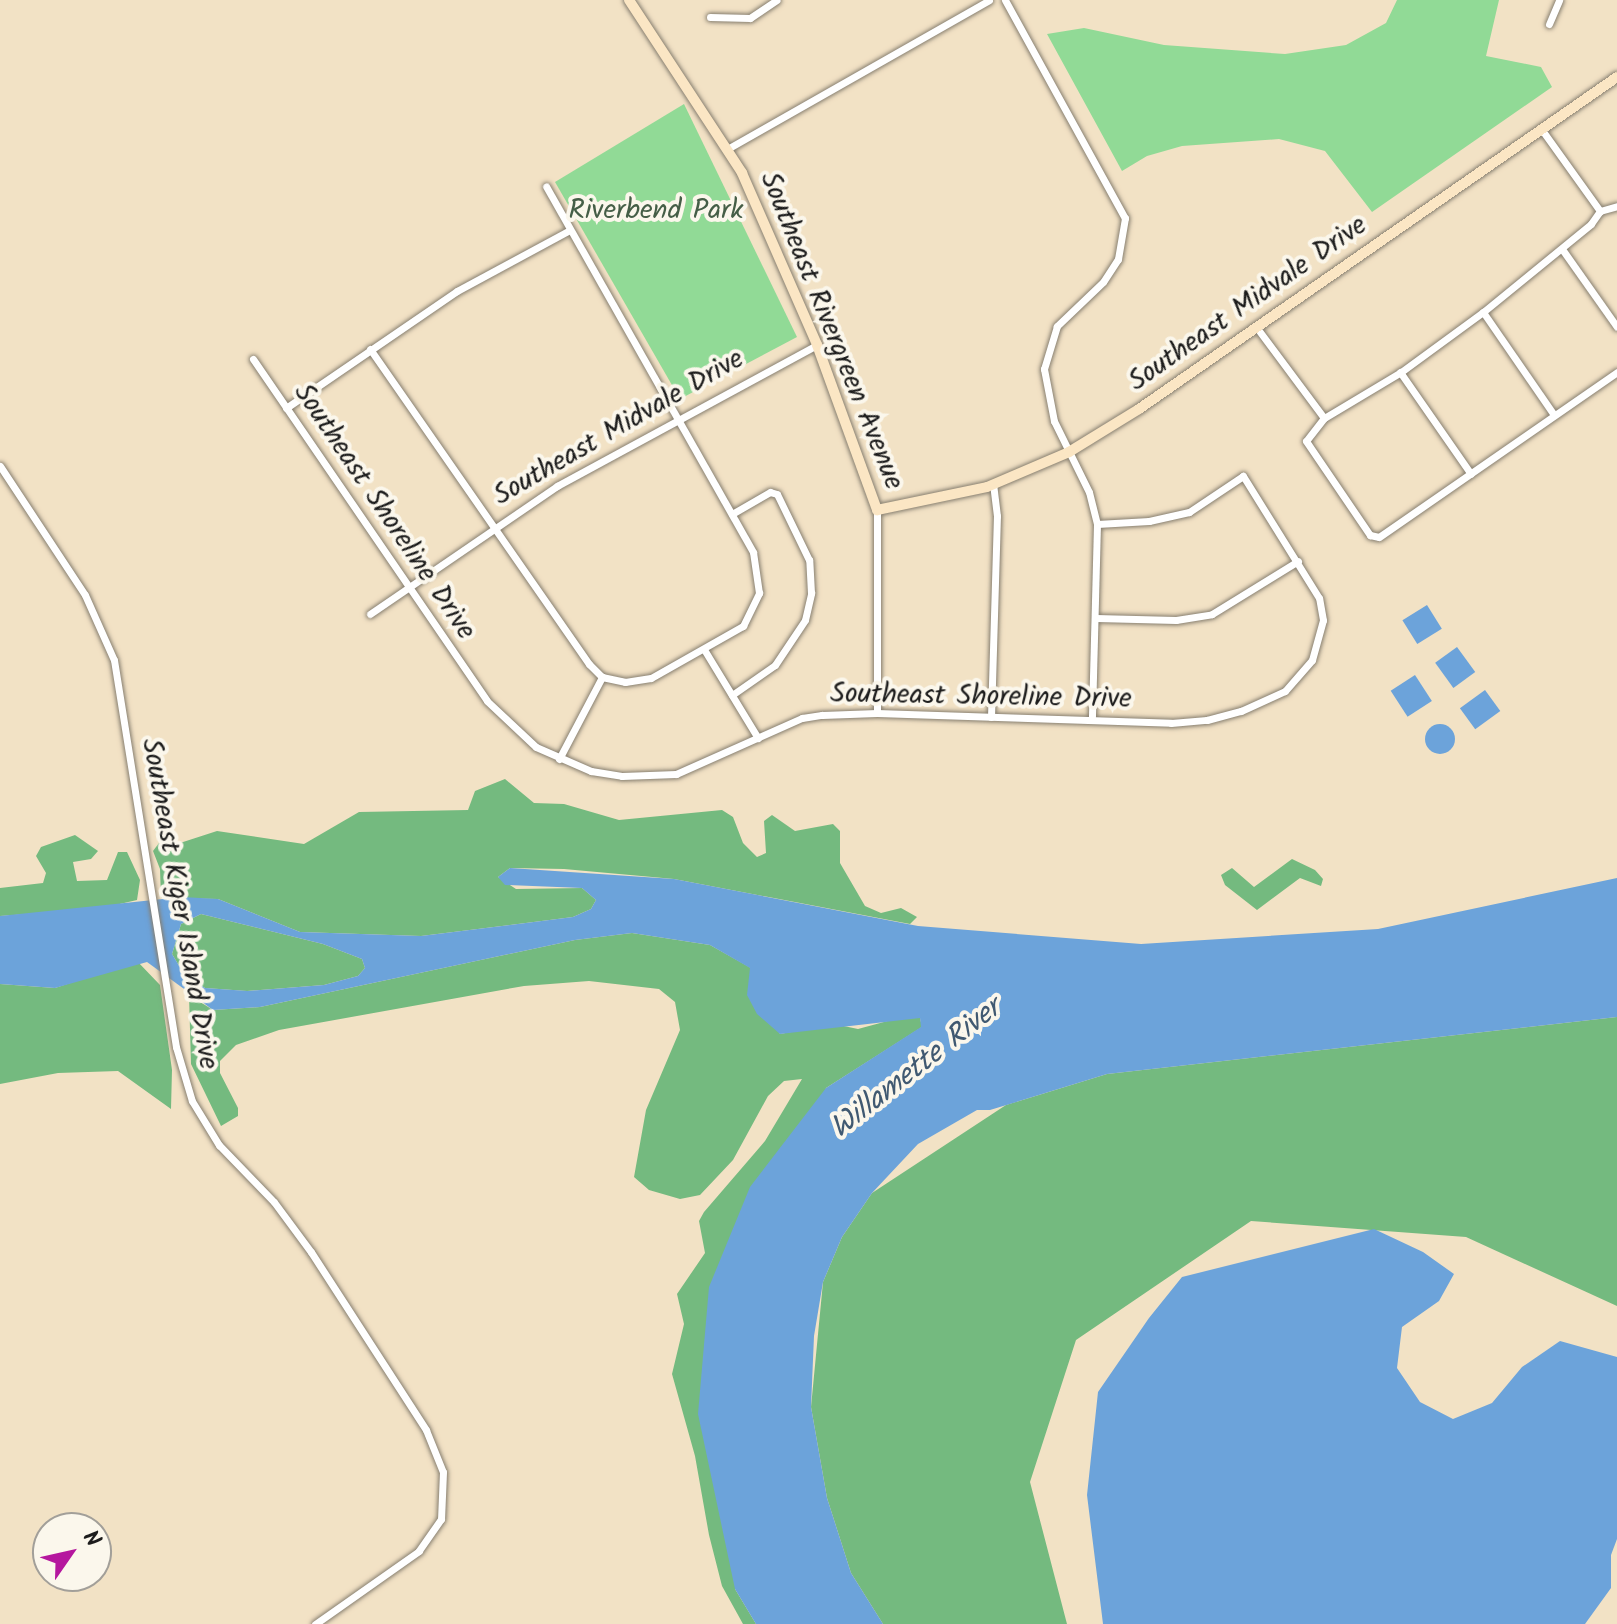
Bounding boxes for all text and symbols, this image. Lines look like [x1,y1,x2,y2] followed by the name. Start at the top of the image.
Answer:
[752,167,910,495] street label: Southeast Rivergreen Avenue
[569,194,743,228] park label: Riverbend Park
[1122,209,1374,399] street label: Southeast Midvale Drive
[488,343,750,513] street label: Southeast Midvale Drive
[286,378,482,646] street label: Southeast Shoreline Drive
[830,678,1132,716] street label: Southeast Shoreline Drive
[133,736,225,1072] street label: Southeast Kiger Island Drive
[824,991,1008,1147] water label: Willamette River
[32,1512,112,1592] north arrow
[72,1524,109,1555] text: N

